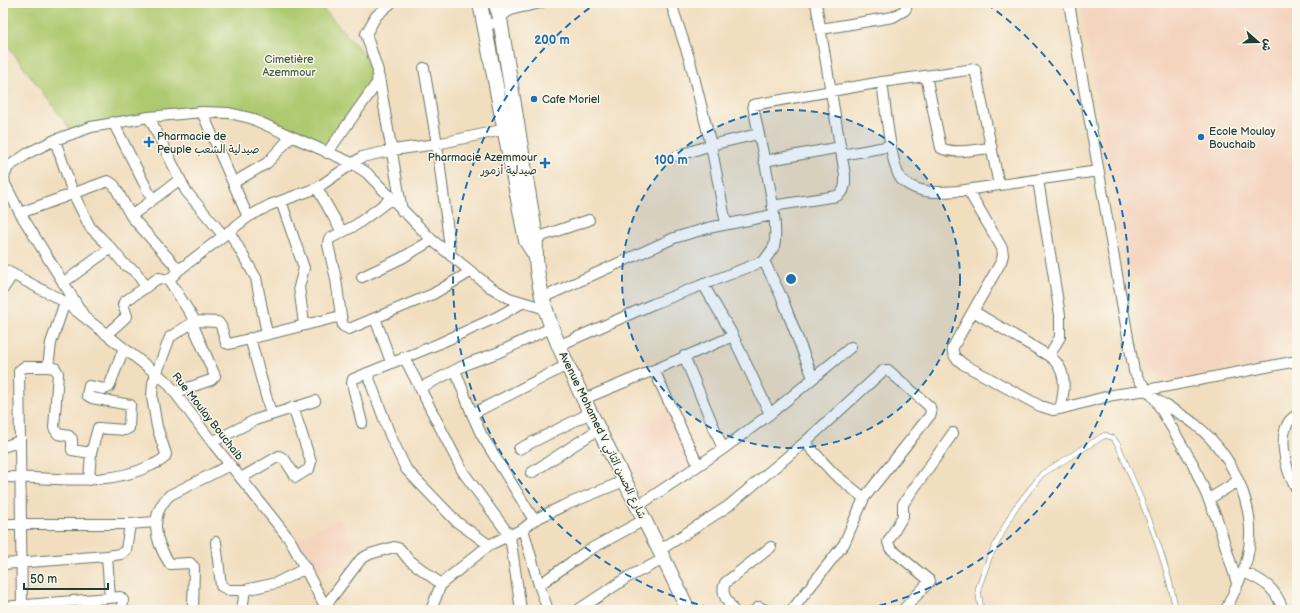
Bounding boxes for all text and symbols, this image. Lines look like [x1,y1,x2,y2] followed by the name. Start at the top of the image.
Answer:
[1238,22,1278,62] north arrow
[534,33,570,48] text: 200 m
[1259,37,1275,53] text: ش
[263,53,316,79] park label: Cimetière Azemmour
[542,93,600,106] place label: Cafe Moriel
[529,94,539,104] marker: Cafe Moriel
[1209,125,1276,151] place label: Ecole Moulay Bouchaib
[157,130,259,157] place label: Pharmacie de Peuple صيدلية الشعب
[1196,132,1206,142] marker: Ecole Moulay Bouchaib
[144,137,154,147] marker: Pharmacie de Peuple صيدلية الشعب
[428,151,538,178] place label: Pharmacie Azemmour صيدلية أزمور
[654,153,688,168] text: 100 m
[540,158,550,168] marker: Pharmacie Azemmour صيدلية أزمور
[784,272,798,286] centre of rings
[553,350,649,523] street label: Avenue Mohamed V شارع الحسن الثاني
[169,370,246,463] street label: Rue Moulay Bouchaib
[24,565,108,591] scale bar
[30,572,57,587] text: 50 m

